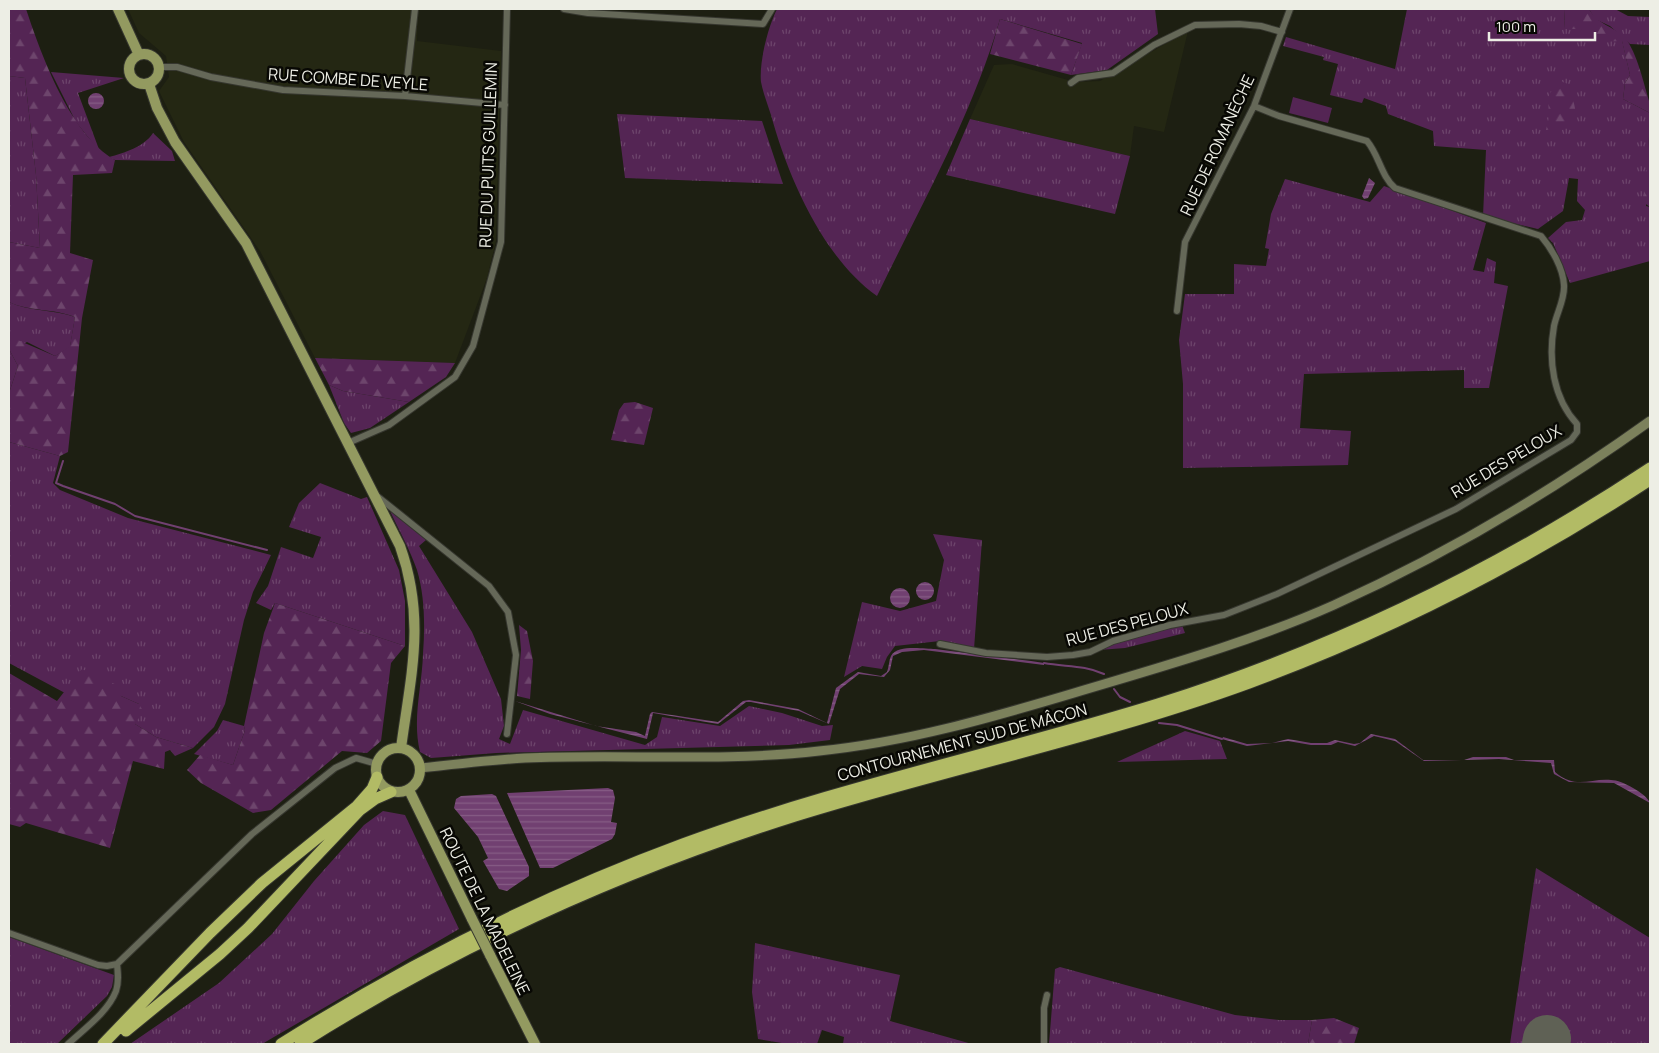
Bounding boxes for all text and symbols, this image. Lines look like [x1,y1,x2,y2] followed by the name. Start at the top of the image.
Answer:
[1489,10,1595,42] scale bar
[1496,16,1536,37] text: 100 m
[267,62,429,96] street label: RUE COMBE DE VEYLE
[474,62,502,248] street label: RUE DU PUITS GUILLEMIN
[1175,71,1259,219] street label: RUE DE ROMANÈCHE
[1447,419,1566,503] street label: RUE DES PELOUX
[1064,597,1191,651] street label: RUE DES PELOUX
[835,698,1089,786] street label: CONTOURNEMENT SUD DE MÂCON
[435,824,535,998] street label: ROUTE DE LA MADELEINE

